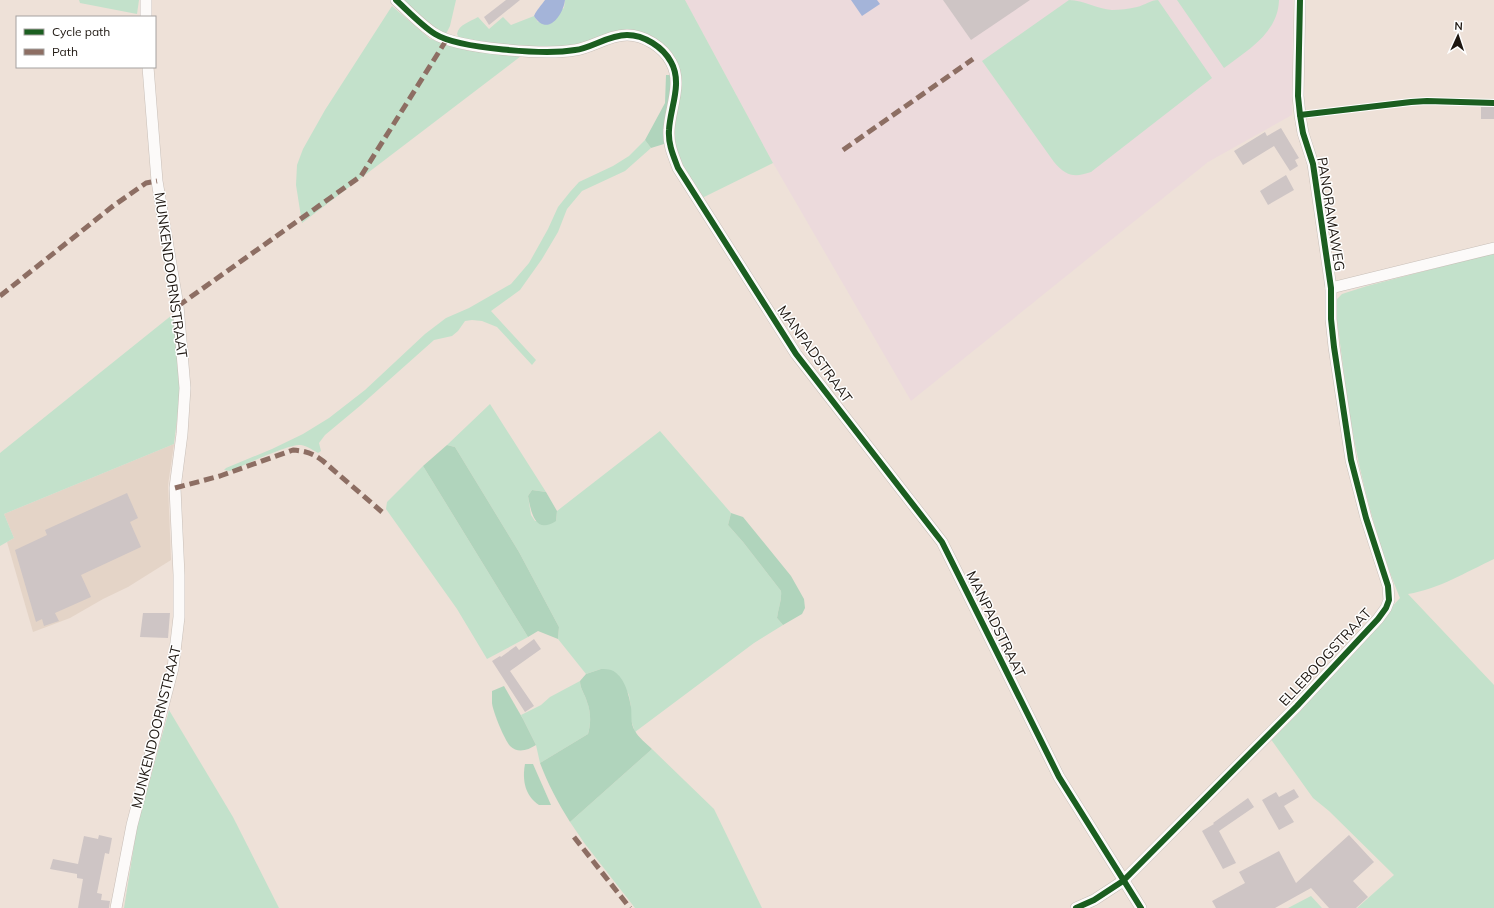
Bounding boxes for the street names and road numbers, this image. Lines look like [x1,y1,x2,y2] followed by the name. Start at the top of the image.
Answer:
[1313,156,1349,272] street label: PANORAMAWEG
[150,191,192,359] street label: MUNKENDOORNSTRAAT
[774,302,857,407] street label: MANPADSTRAAT
[962,568,1030,681] street label: MANPADSTRAAT
[1275,604,1375,710] street label: ELLEBOOGSTRAAT
[127,643,185,810] street label: MUNKENDOORNSTRAAT

